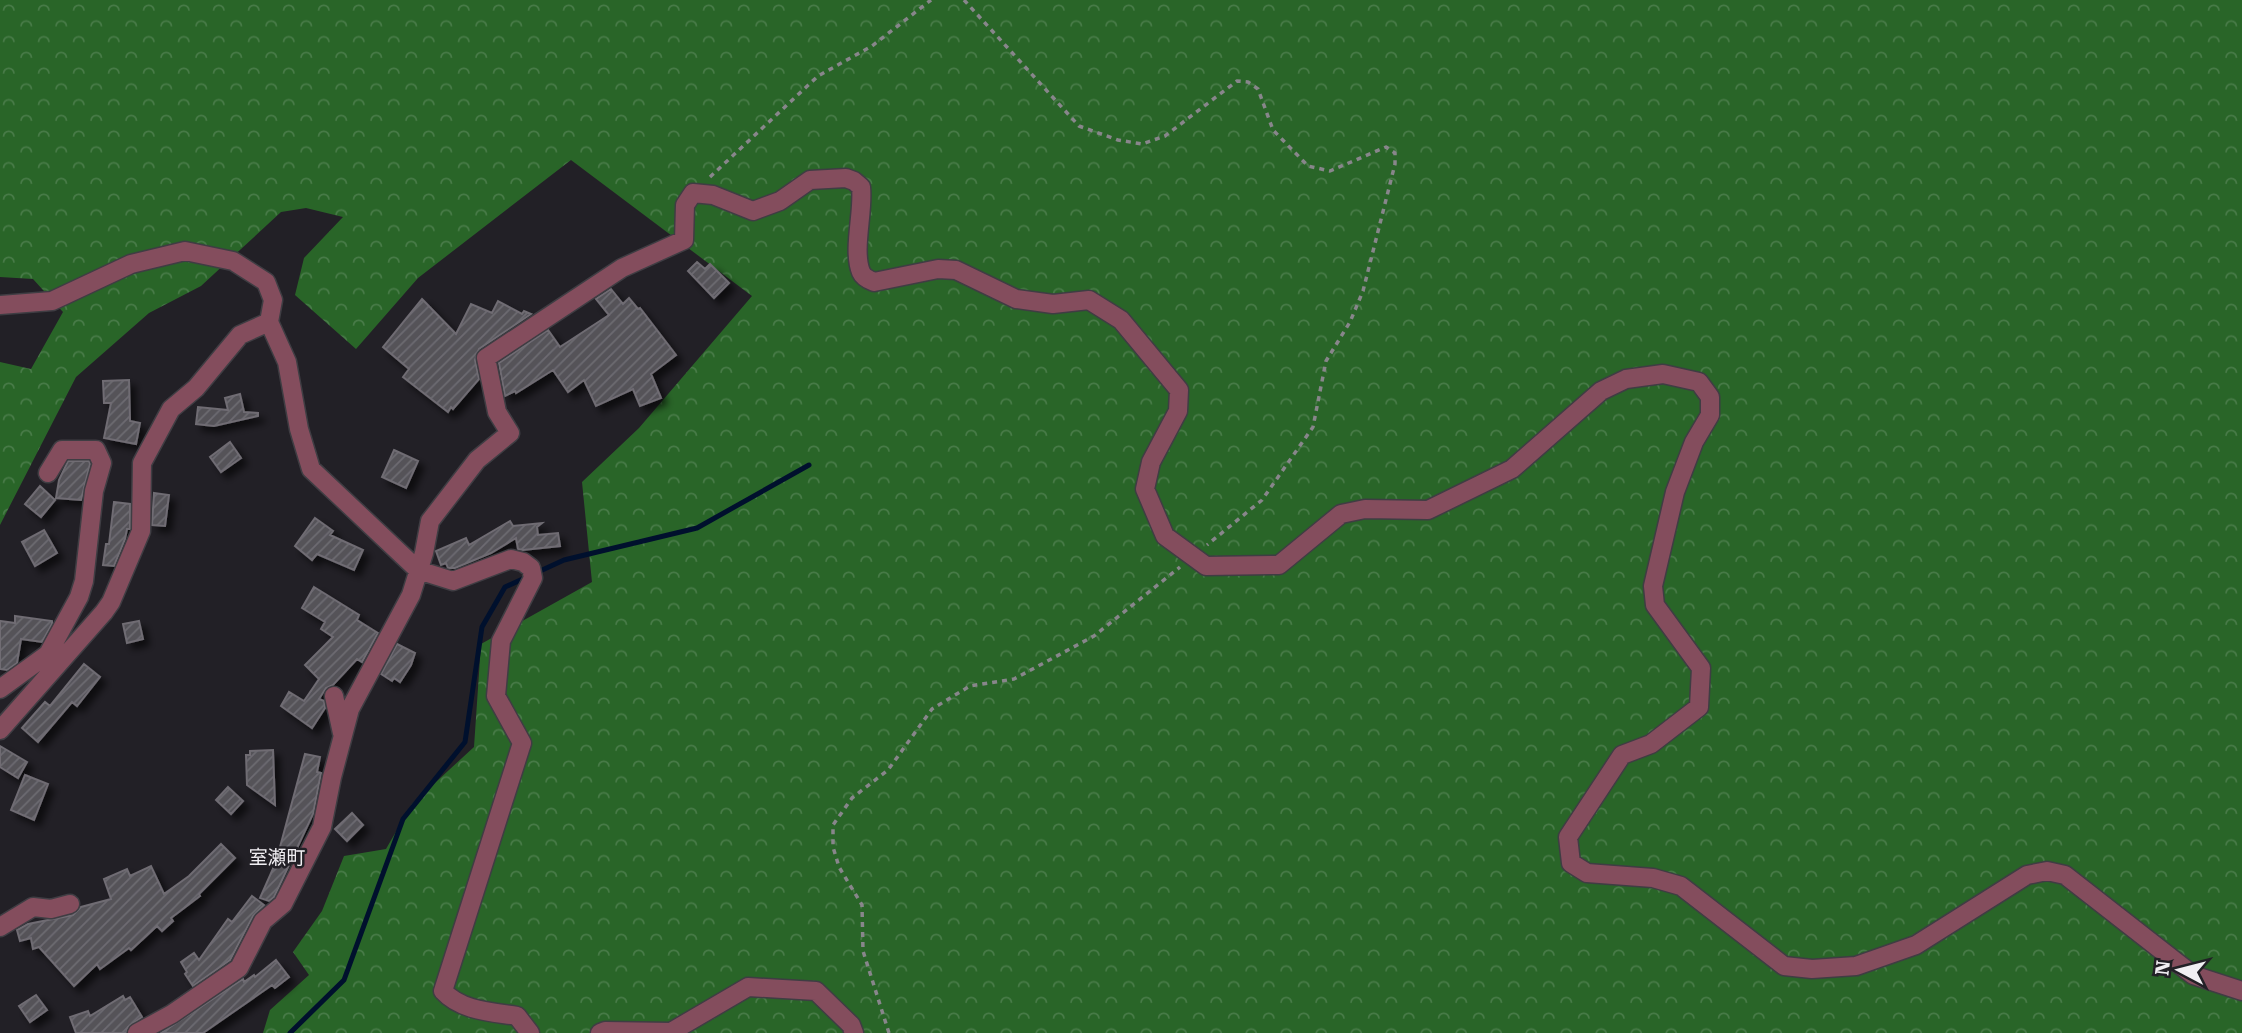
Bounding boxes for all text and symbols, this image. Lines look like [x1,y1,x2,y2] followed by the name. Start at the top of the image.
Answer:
[248,846,306,869] district label: 室瀬町
[2144,935,2214,1005] north arrow
[2150,959,2175,977] text: N

